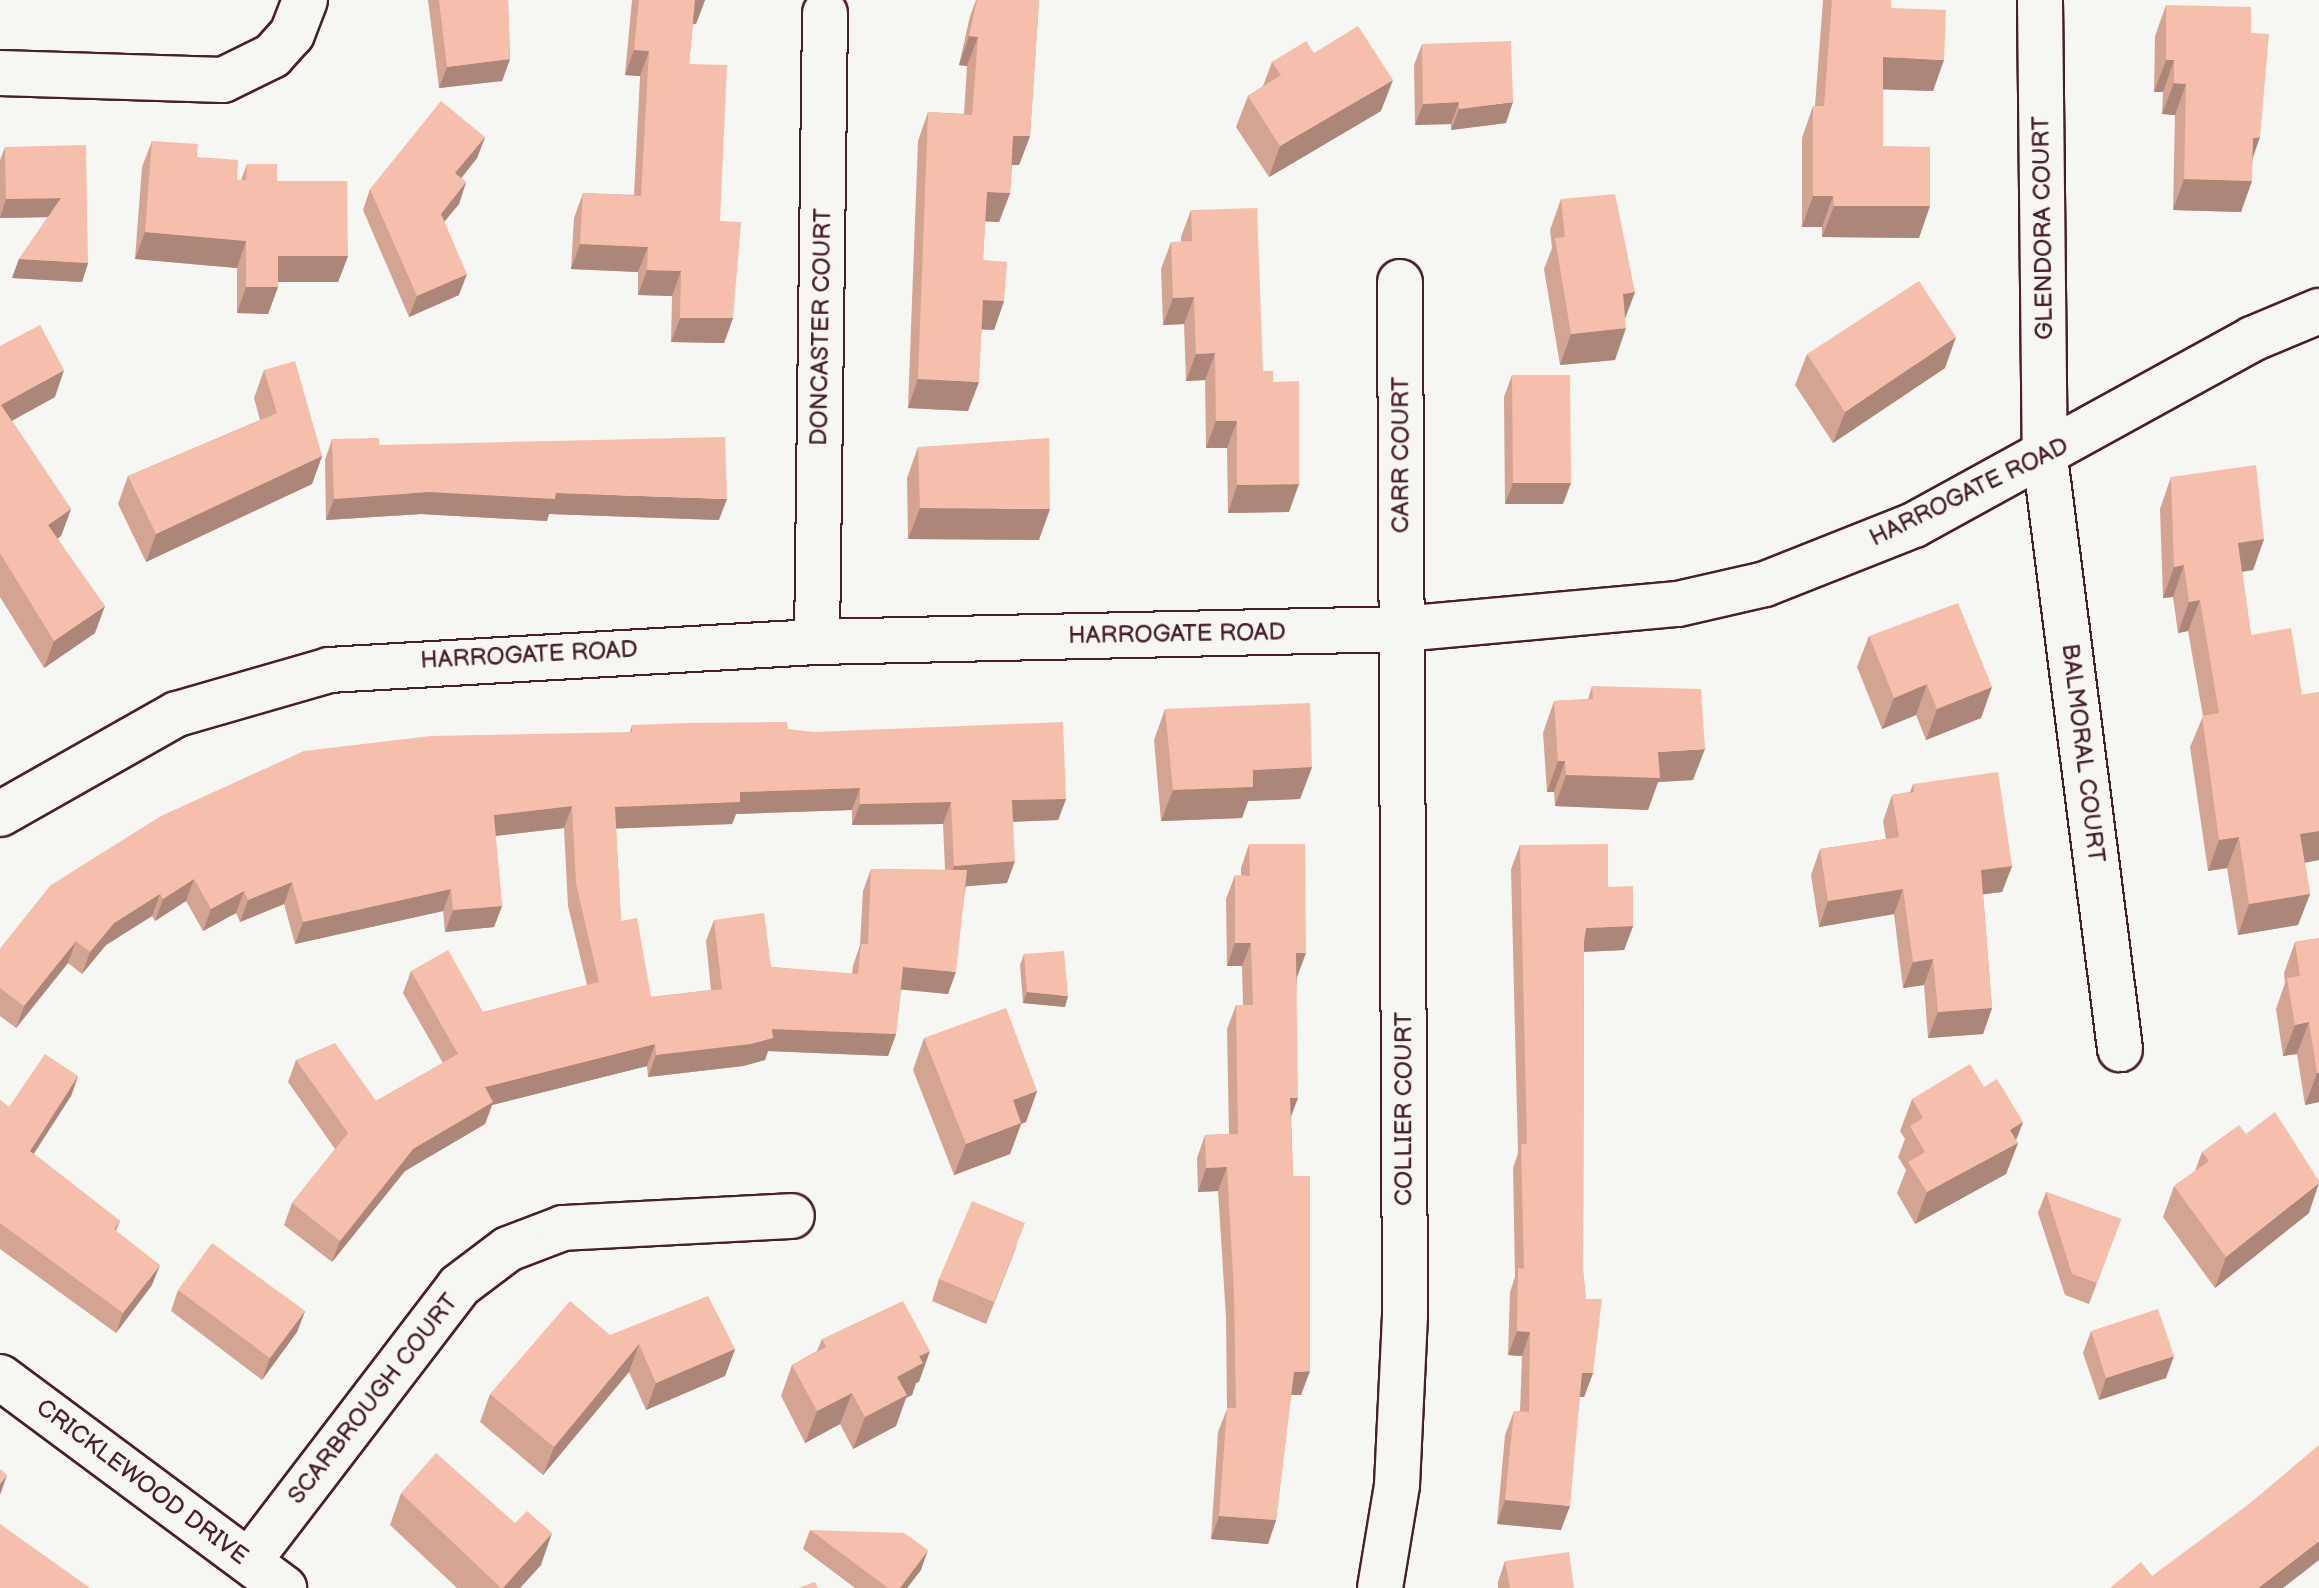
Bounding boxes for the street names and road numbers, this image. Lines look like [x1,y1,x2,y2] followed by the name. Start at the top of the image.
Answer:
[2027,116,2059,340] street label: GLENDORA COURT
[805,208,837,446] street label: DONCASTER COURT
[1387,377,1415,533] street label: CARR COURT
[1865,431,2073,553] street label: HARROGATE ROAD
[1068,618,1286,650] street label: HARROGATE ROAD
[420,635,638,675] street label: HARROGATE ROAD
[2055,642,2111,864] street label: BALMORAL COURT
[1390,1012,1418,1206] street label: COLLIER COURT
[282,1288,464,1510] street label: SCARBROUGH COURT
[30,1393,254,1571] street label: CRICKLEWOOD DRIVE

